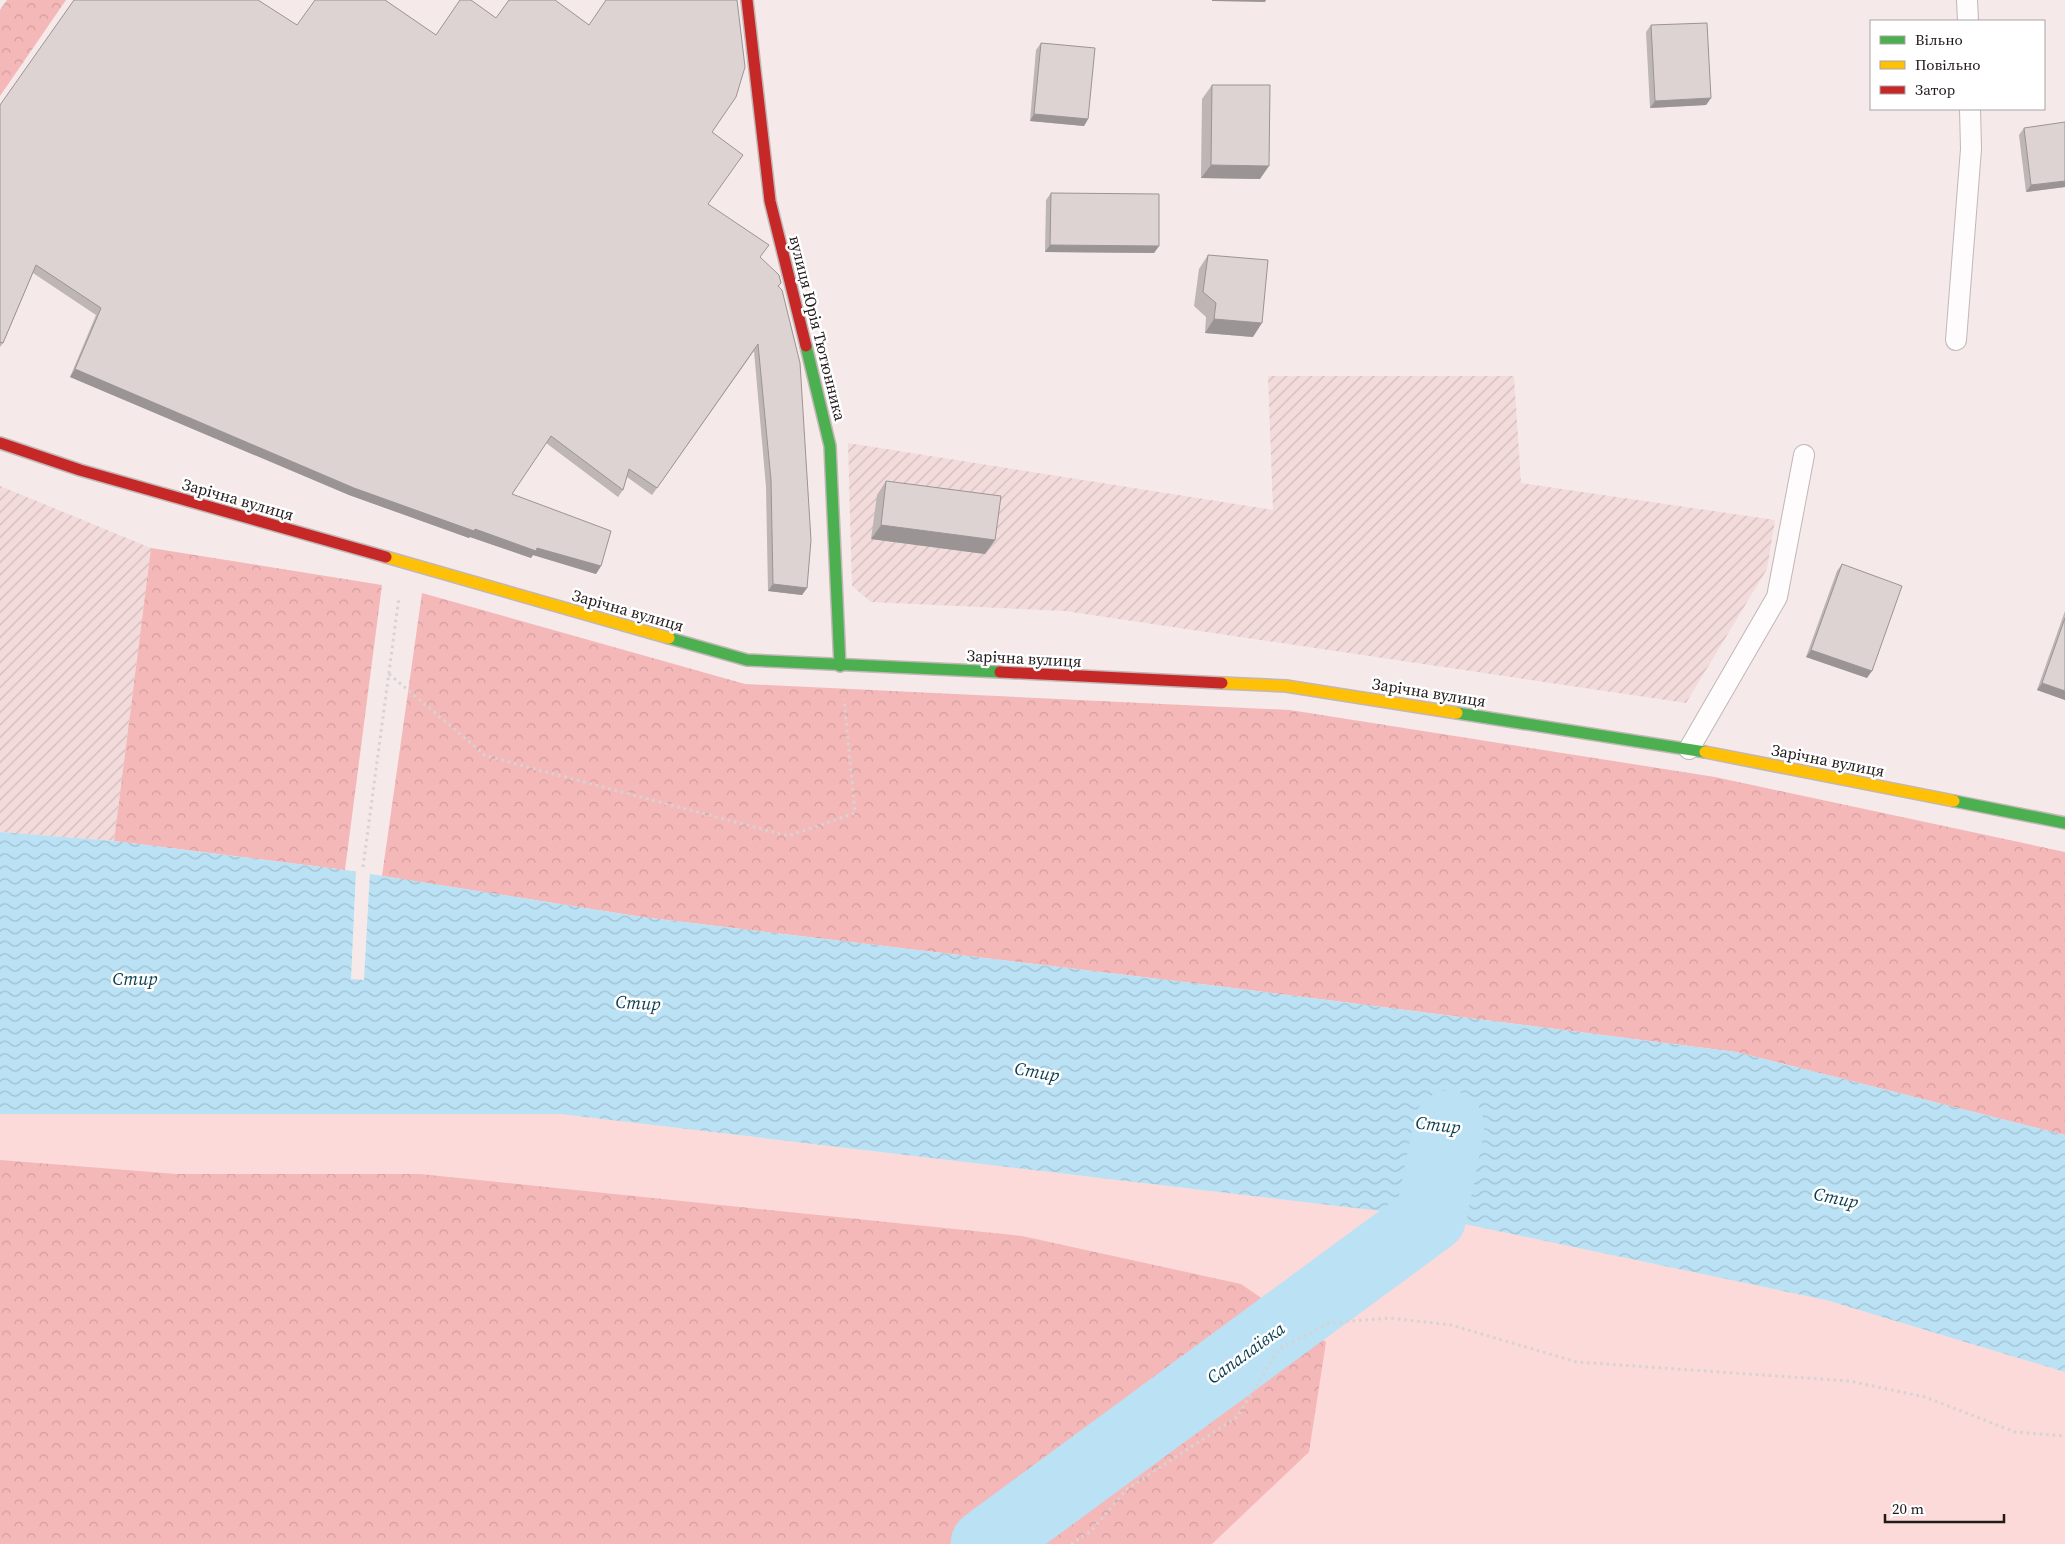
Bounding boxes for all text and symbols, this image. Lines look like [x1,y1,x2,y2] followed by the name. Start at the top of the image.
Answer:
[1870,20,2045,110] legend
[1915,29,1963,50] text: Вільно
[1915,54,1981,75] text: Повільно
[1915,79,1956,100] text: Затор
[784,233,852,424] street label: вулиця Юрія Тютюнника
[180,473,296,525] street label: Зарічна вулиця
[570,584,686,636] street label: Зарічна вулиця
[966,644,1082,672] street label: Зарічна вулиця
[1370,672,1488,712] street label: Зарічна вулиця
[1769,738,1887,782] street label: Зарічна вулиця
[113,966,157,991] water label: Стир
[615,989,661,1016] water label: Стир
[1013,1055,1061,1088] water label: Стир
[1414,1109,1462,1140] water label: Стир
[1812,1181,1861,1214] water label: Стир
[1202,1315,1290,1389] water label: Сапалаївка
[1885,1492,2004,1524] scale bar
[1892,1498,1924,1519] text: 20 m

